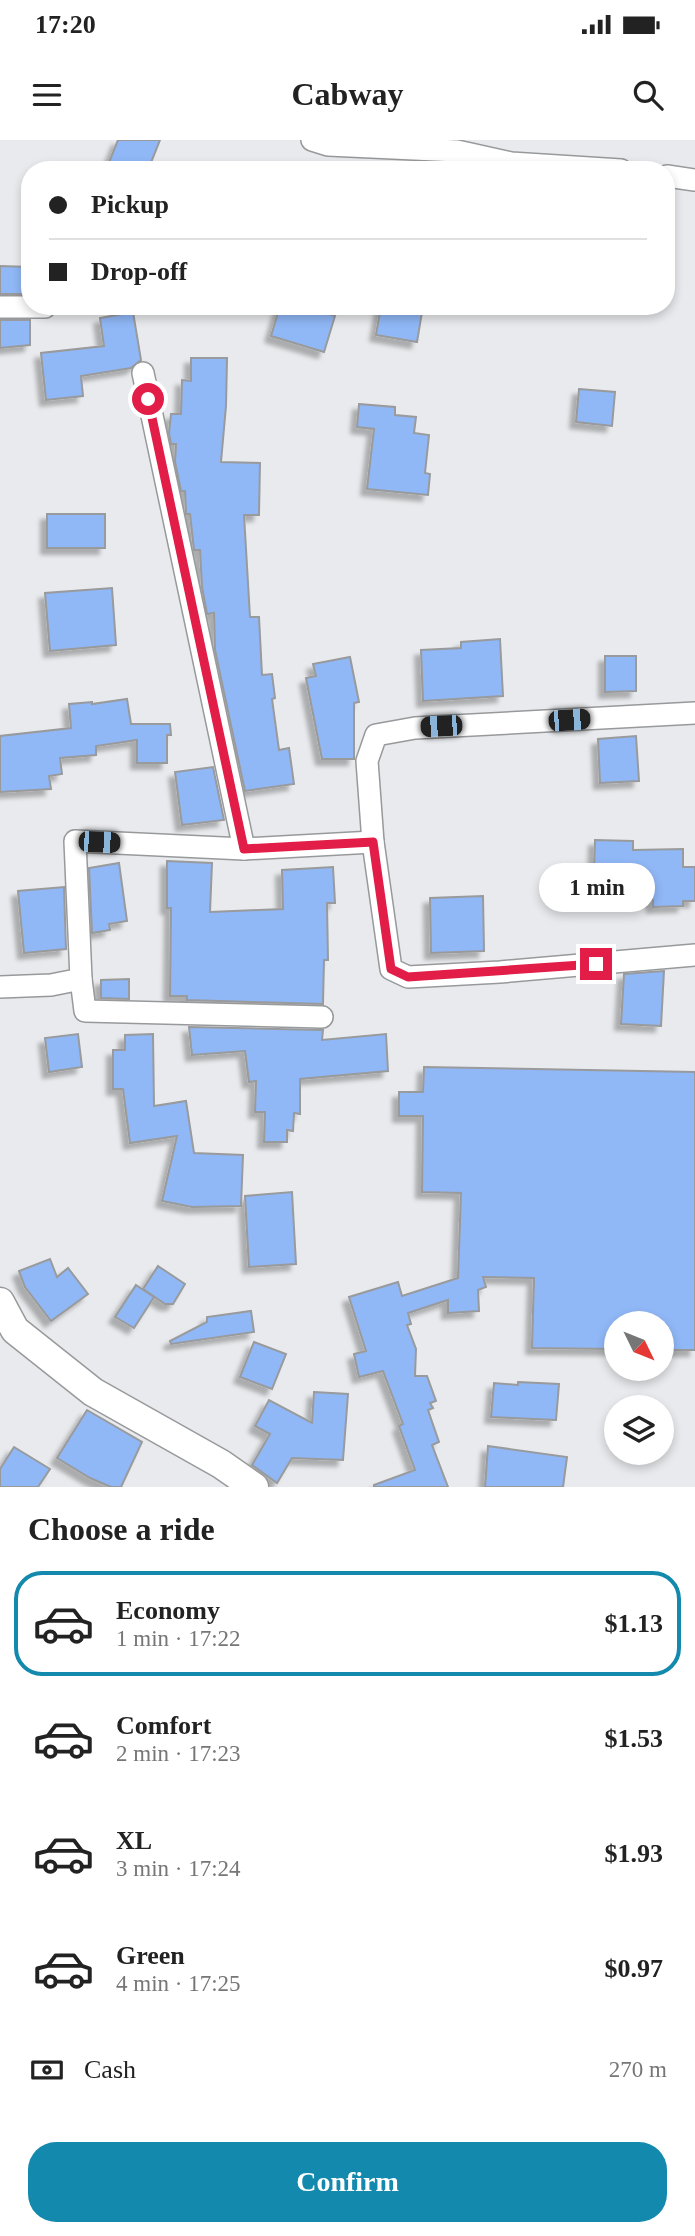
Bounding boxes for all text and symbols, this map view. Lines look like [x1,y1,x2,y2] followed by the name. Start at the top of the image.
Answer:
[35,10,96,39] text: 17:20
[28,76,66,114] icon: menu
[291,76,404,112] text: Cabway
[629,76,667,114] icon: search
[91,190,169,219] text: Pickup
[91,257,187,286] text: Drop-off
[132,383,164,415] route start
[548,708,591,732] car
[420,714,463,738] car
[78,831,121,853] car
[538,862,654,912] callout: 1 min
[569,875,625,900] text: 1 min
[580,948,612,980] route end
[604,1311,674,1381] north arrow
[604,1311,674,1465] map controls
[604,1395,674,1465] button: layers
[28,1511,215,1547] text: Choose a ride
[32,1592,95,1655] icon: car
[116,1596,220,1625] text: Economy
[605,1609,663,1638] text: $1.13
[116,1626,241,1651] text: 1 min · 17:22
[32,1707,95,1770] icon: car
[116,1711,211,1740] text: Comfort
[605,1724,663,1753] text: $1.53
[116,1741,241,1766] text: 2 min · 17:23
[32,1822,95,1885] icon: car
[116,1826,152,1855] text: XL
[605,1839,663,1868] text: $1.93
[116,1856,241,1881] text: 3 min · 17:24
[32,1937,95,2000] icon: car
[116,1941,185,1970] text: Green
[605,1954,663,1983] text: $0.97
[116,1971,241,1996] text: 4 min · 17:25
[28,2051,66,2089] icon: cash
[84,2055,136,2084] text: Cash
[609,2057,667,2082] text: 270 m
[28,2142,667,2222] button: Confirm

